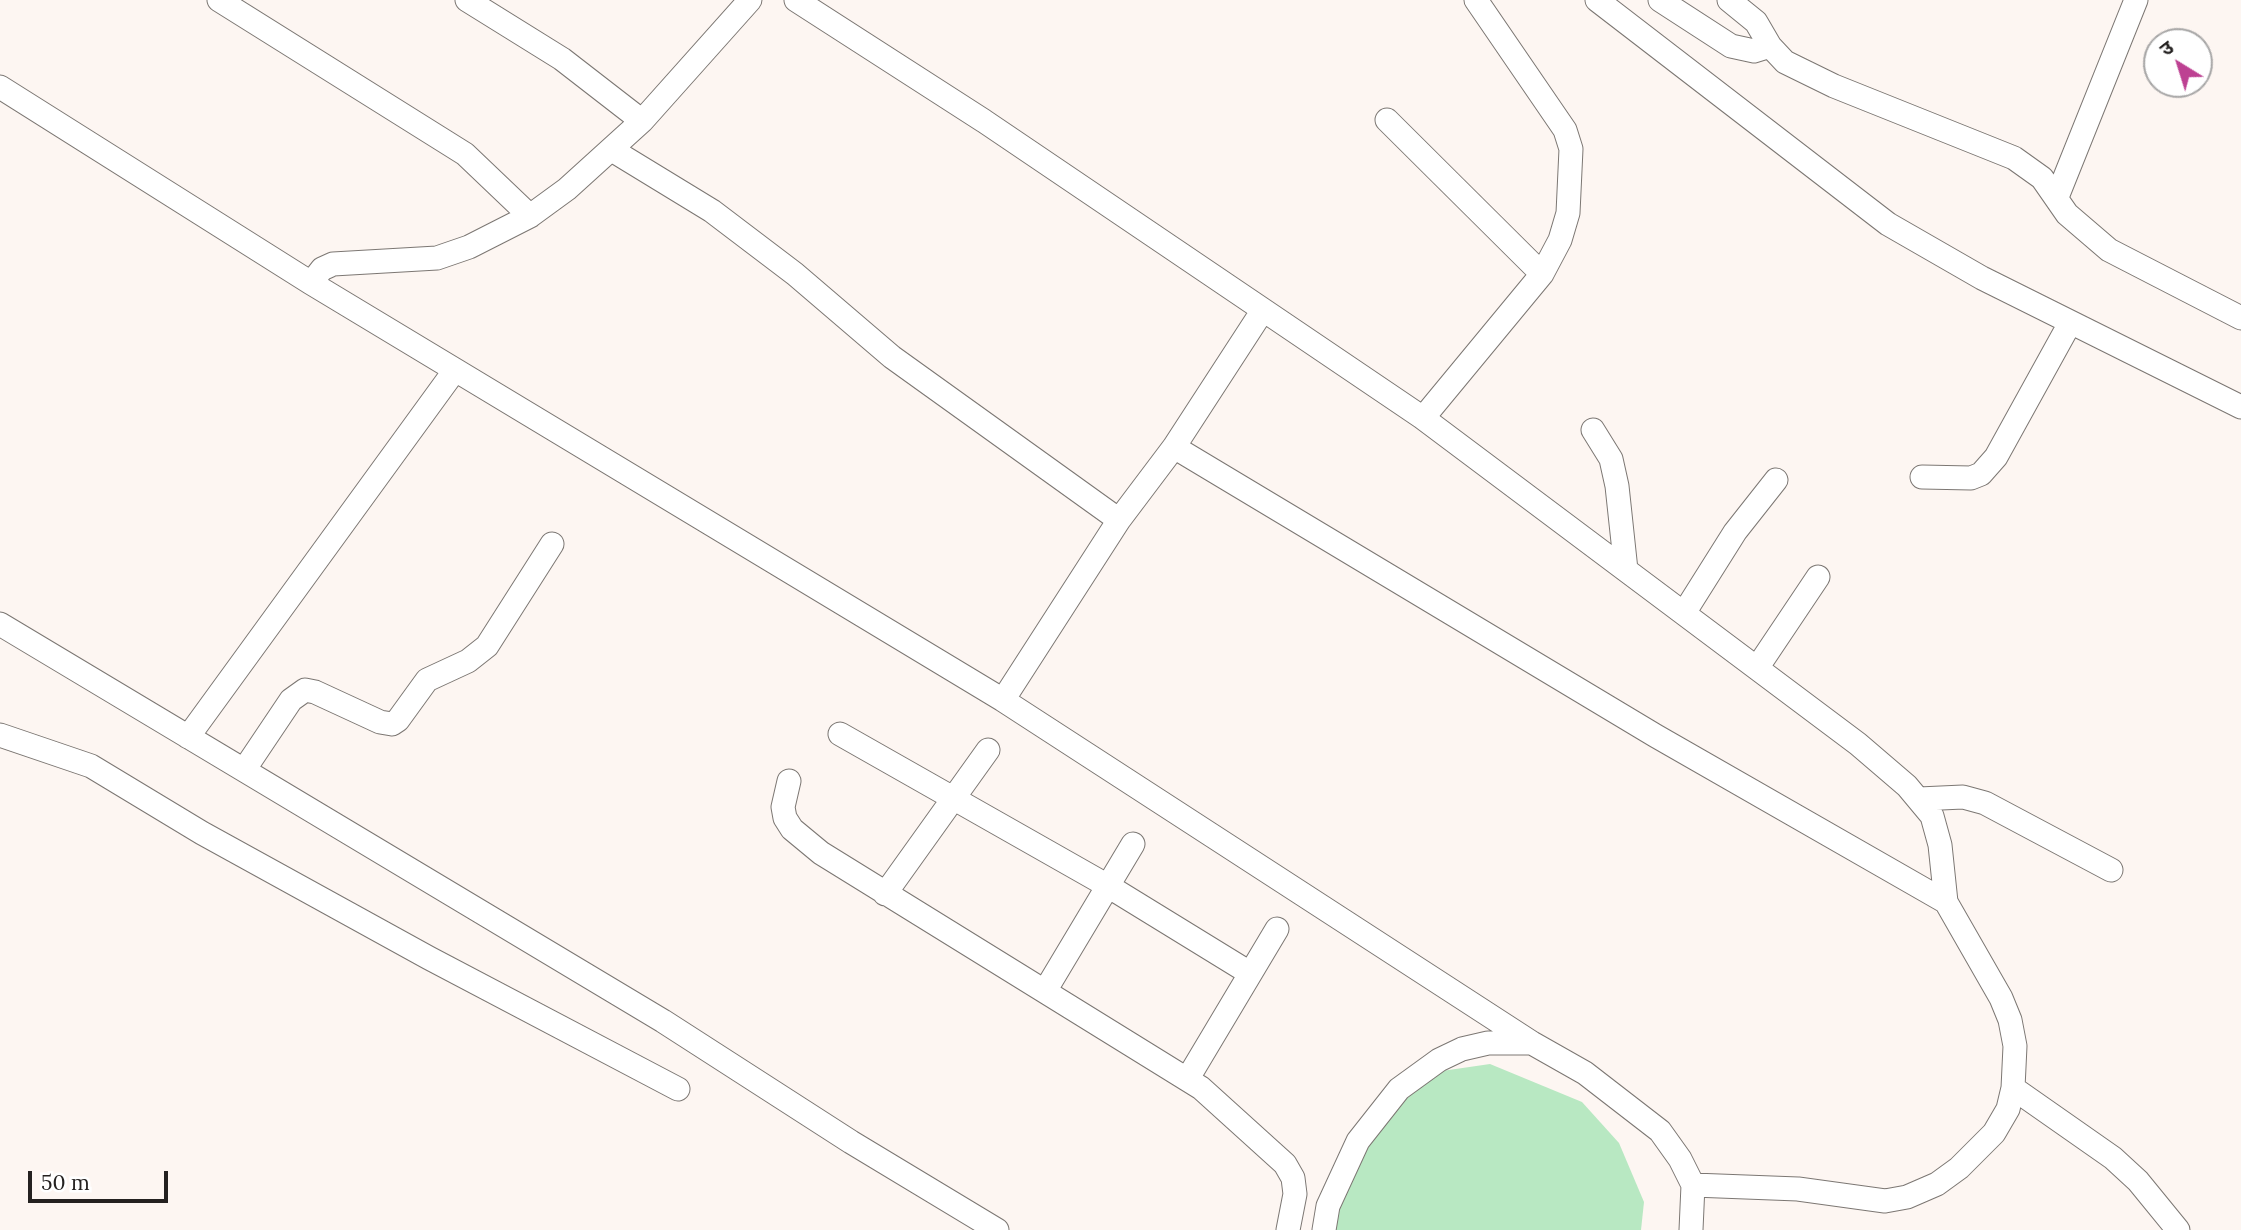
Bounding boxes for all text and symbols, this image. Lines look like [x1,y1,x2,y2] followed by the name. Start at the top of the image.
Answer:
[2143,28,2213,98] north arrow
[2155,35,2178,61] text: उ
[32,1156,172,1200] scale bar
[41,1169,90,1196] text: 50 m

